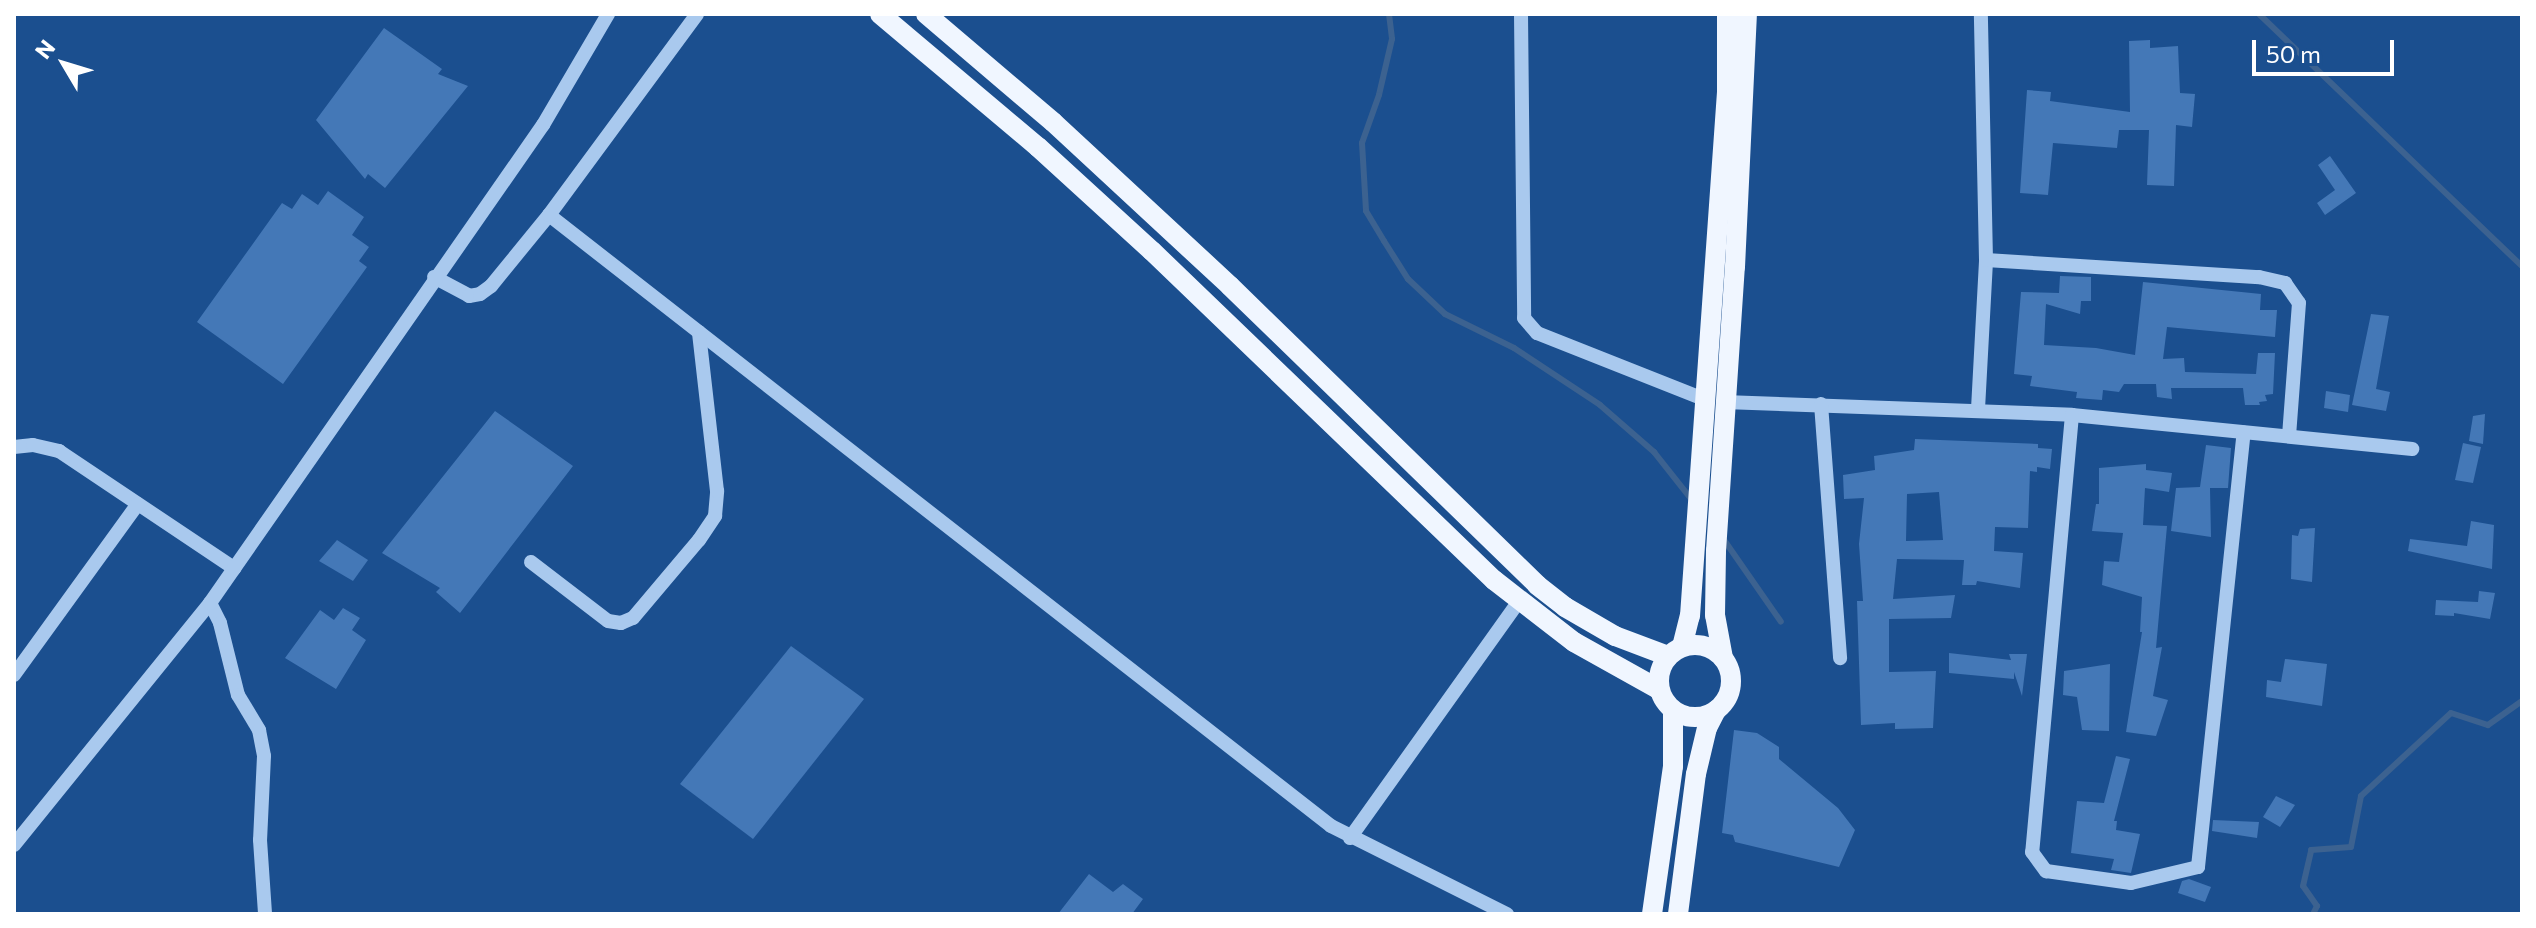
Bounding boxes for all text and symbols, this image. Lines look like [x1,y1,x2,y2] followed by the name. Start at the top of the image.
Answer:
[24,24,104,104] north arrow
[2256,24,2398,74] scale bar
[29,34,60,64] text: N
[2266,39,2321,68] text: 50 m

